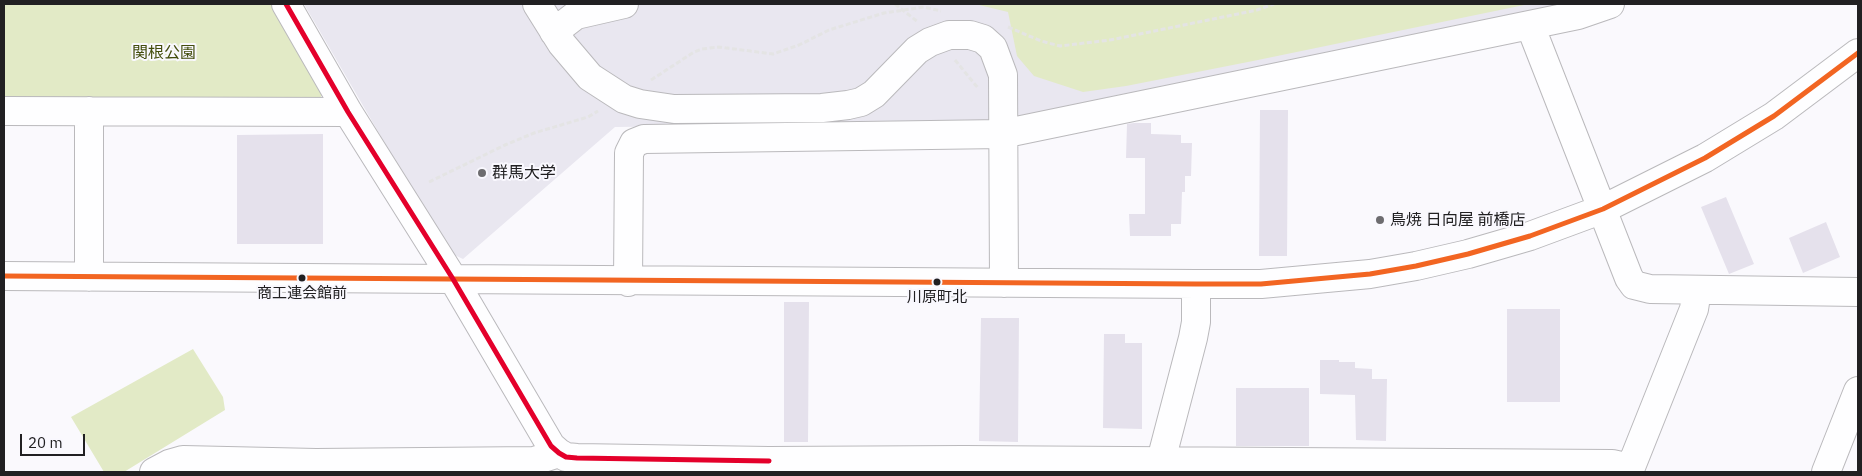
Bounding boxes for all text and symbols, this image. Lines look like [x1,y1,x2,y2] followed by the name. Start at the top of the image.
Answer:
[132,43,196,63] park label: 関根公園
[492,163,556,183] place label: 群馬大学
[476,167,488,179] marker: 群馬大学
[1390,210,1526,230] place label: 鳥焼 日向屋 前橋店
[1374,214,1386,226] marker: 鳥焼 日向屋 前橋店
[297,273,307,283] marker: 商工連会館前
[932,277,942,287] marker: 川原町北
[257,285,347,303] place label: 商工連会館前
[907,289,967,307] place label: 川原町北
[22,424,88,456] scale bar
[28,433,63,452] text: 20 m

